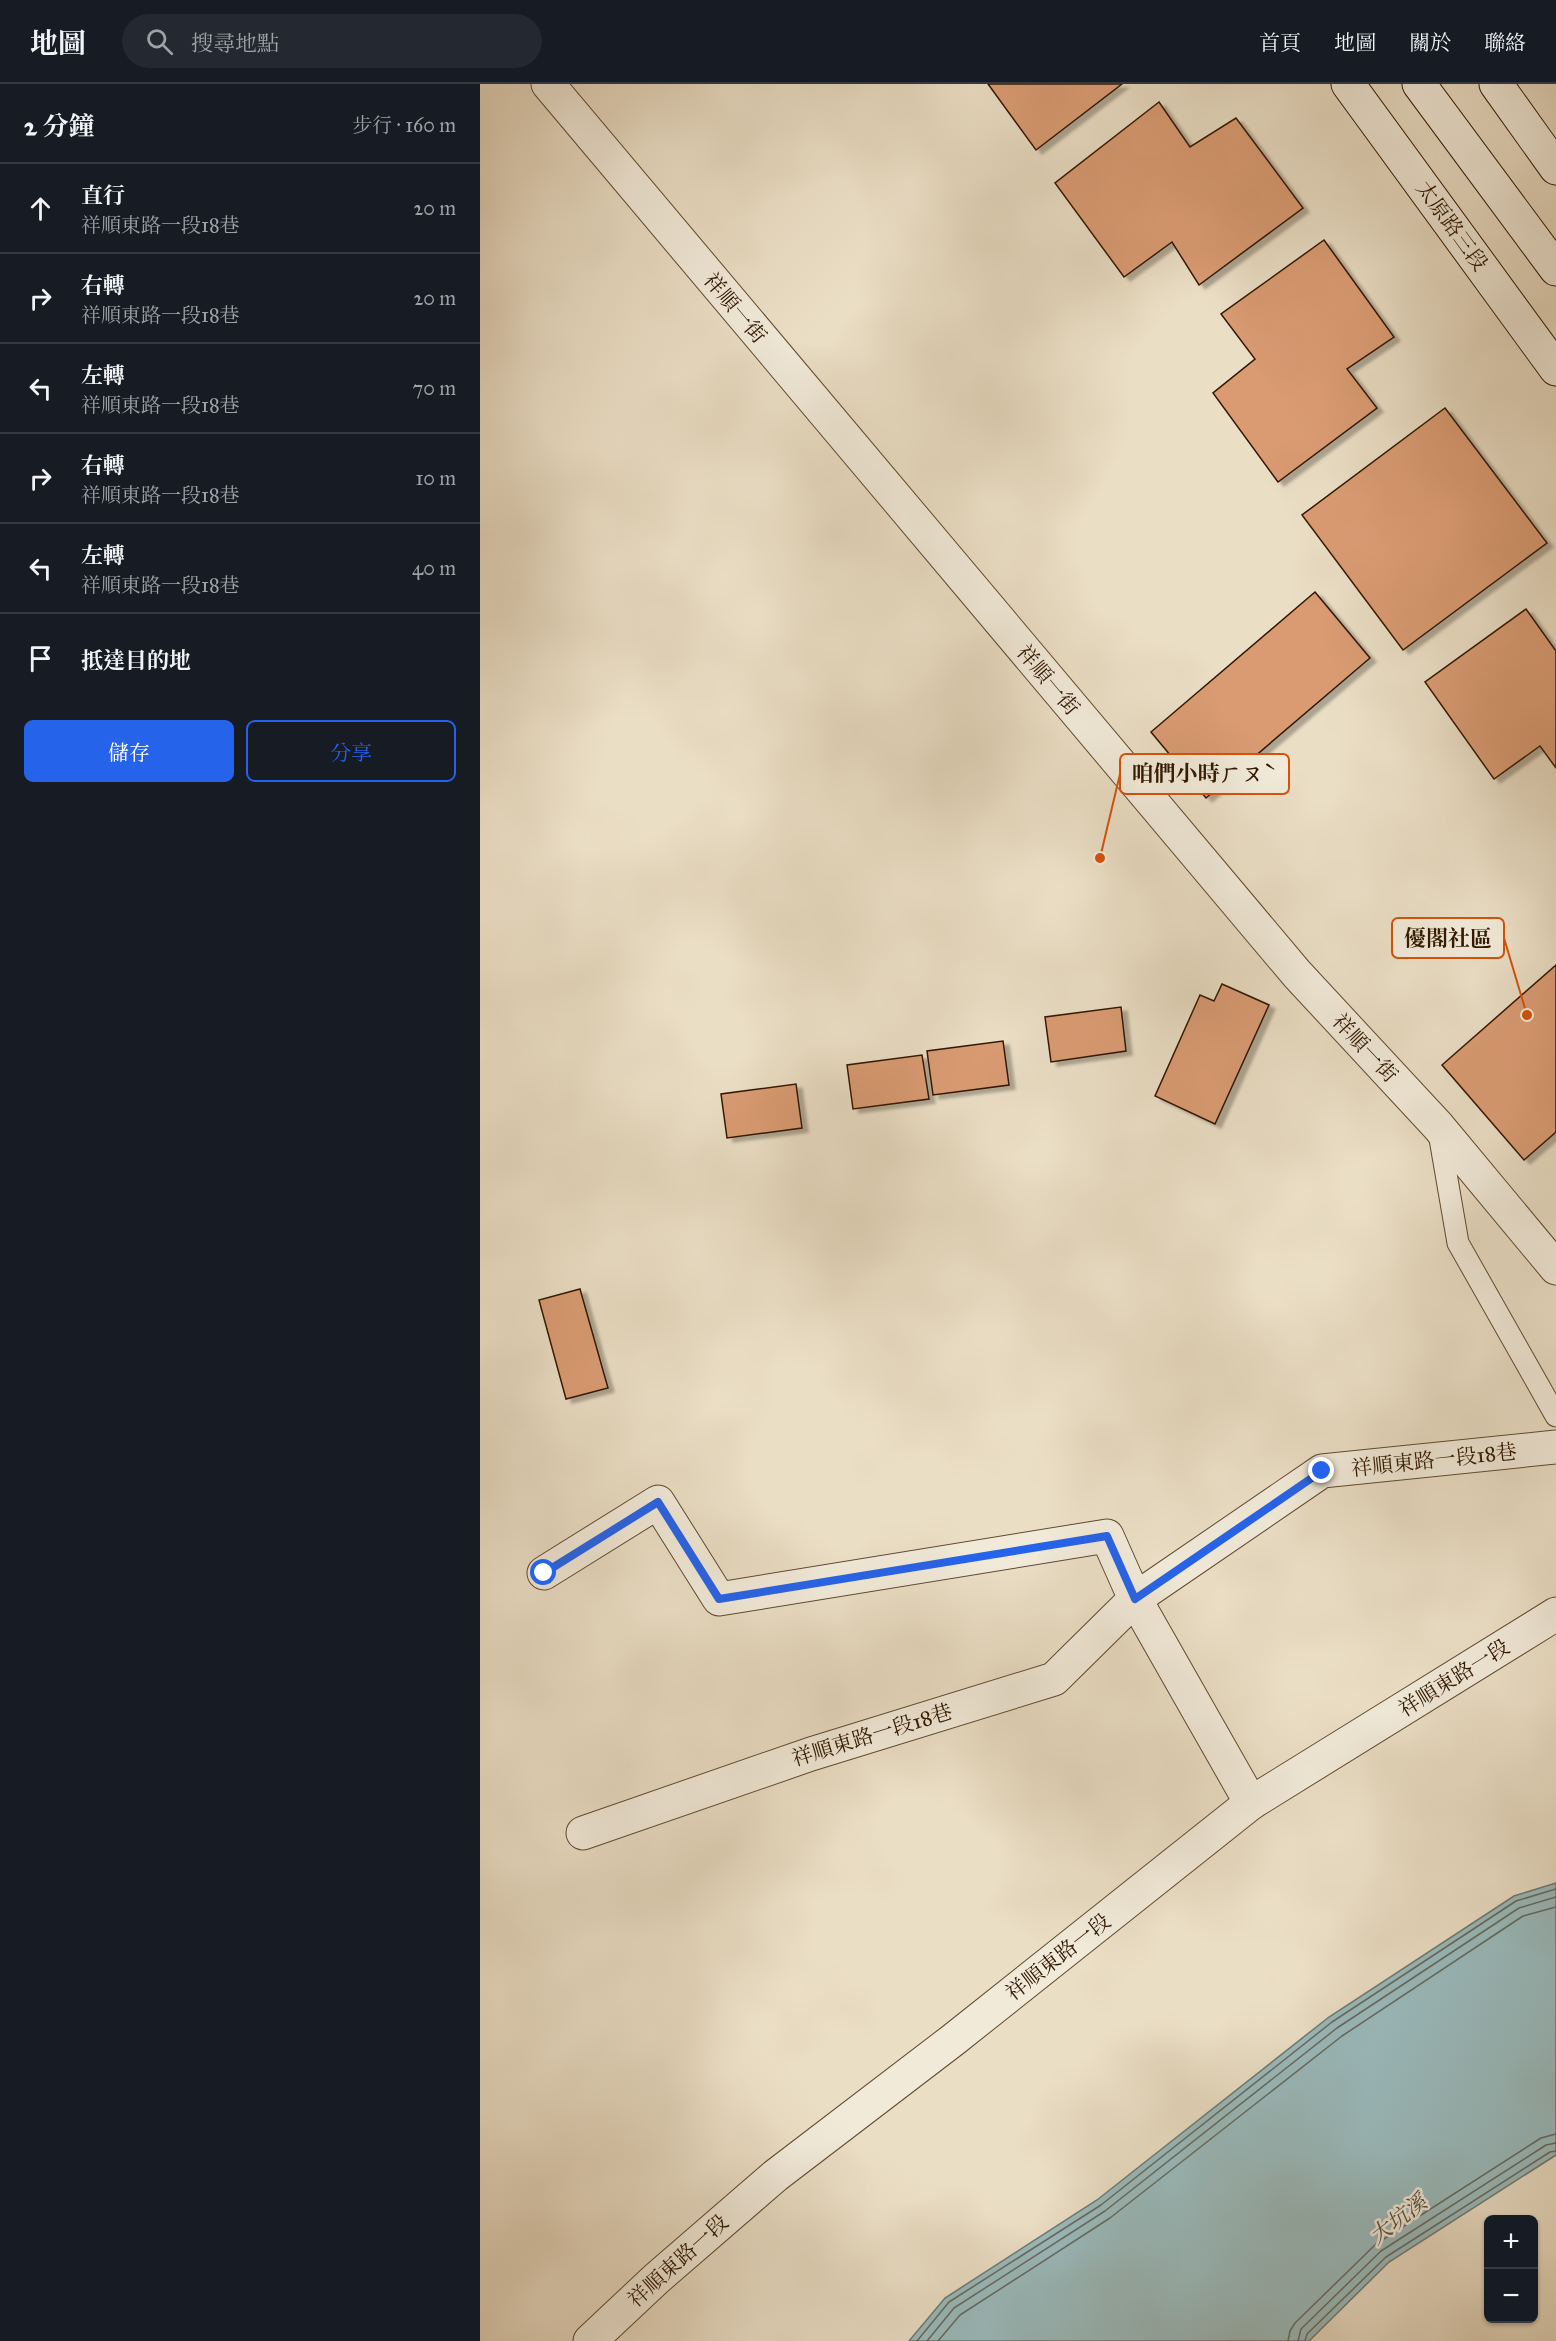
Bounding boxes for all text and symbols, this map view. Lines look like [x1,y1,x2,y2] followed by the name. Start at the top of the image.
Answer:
[122,14,542,68] search box
[143,25,176,58] icon: search
[30,26,86,61] text: 地圖
[191,30,279,57] text: 搜尋地點
[1259,30,1301,56] text: 首頁
[1334,30,1376,56] text: 地圖
[1409,30,1451,56] text: 關於
[1484,30,1526,56] text: 聯絡
[24,110,94,142] text: 2 分鐘
[352,113,456,137] text: 步行 · 160 m
[1411,176,1493,276] street label: 太原路三段
[81,182,125,209] text: 直行
[24,192,57,225] icon: ahead
[413,196,456,220] text: 20 m
[81,213,240,237] text: 祥順東路一段18巷
[698,267,772,349] street label: 祥順一街
[81,272,125,299] text: 右轉
[24,282,57,315] icon: right
[413,286,456,310] text: 20 m
[81,303,240,327] text: 祥順東路一段18巷
[81,362,125,389] text: 左轉
[24,372,57,405] icon: left
[413,376,456,400] text: 70 m
[81,393,240,417] text: 祥順東路一段18巷
[81,452,125,479] text: 右轉
[24,462,57,495] icon: right
[415,466,456,490] text: 10 m
[81,483,240,507] text: 祥順東路一段18巷
[81,542,125,569] text: 左轉
[24,552,57,585] icon: left
[412,556,456,580] text: 40 m
[81,573,240,597] text: 祥順東路一段18巷
[1011,639,1085,721] street label: 祥順一街
[24,642,57,675] icon: arrive
[81,647,191,674] text: 抵達目的地
[24,720,234,782] button: 儲存
[246,720,456,782] button: 分享
[1120,754,1289,794] callout: 咱們小時ㄏㄡˋ
[1131,760,1277,787] text: 咱們小時ㄏㄡˋ
[1392,918,1504,958] callout: 優閣社區
[1404,925,1492,952] text: 優閣社區
[1327,1008,1403,1088] street label: 祥順一街
[1350,1438,1518,1482] street label: 祥順東路一段18巷
[1308,1457,1334,1483] route end
[530,1559,556,1585] route start
[1394,1634,1514,1722] street label: 祥順東路一段
[789,1698,955,1772] street label: 祥順東路一段18巷
[1000,1908,1116,2006] street label: 祥順東路一段
[1364,2187,1434,2250] water label: 大坑溪
[622,2209,734,2313] street label: 祥順東路一段
[1484,2215,1538,2323] map controls
[1484,2215,1538,2269] button: +
[1484,2269,1538,2323] button: −

